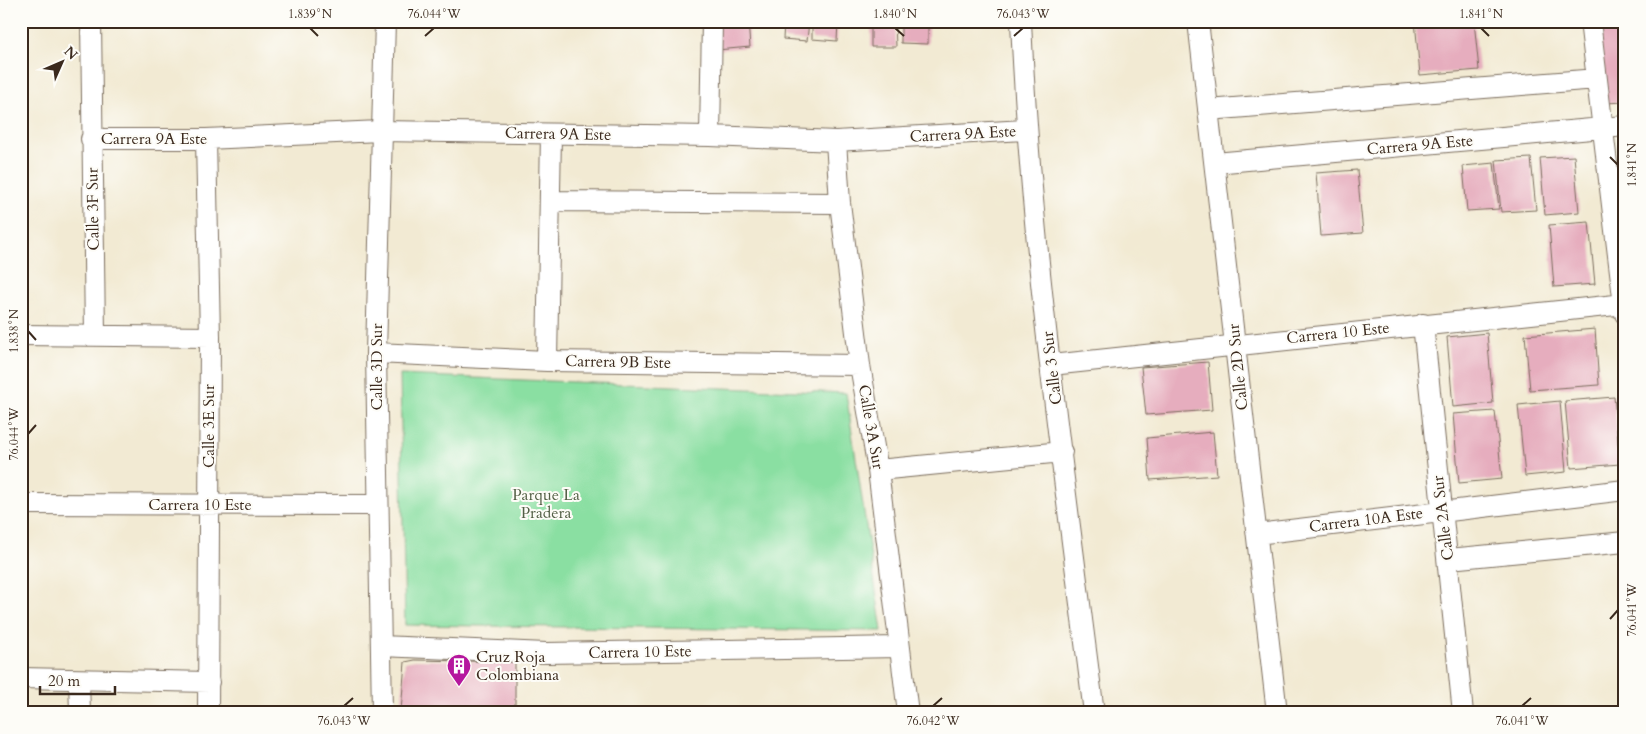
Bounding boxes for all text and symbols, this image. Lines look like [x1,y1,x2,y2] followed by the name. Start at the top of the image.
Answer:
[288,6,333,22] text: 1.839°N
[407,6,461,22] text: 76.044°W
[873,6,918,22] text: 1.840°N
[996,6,1050,22] text: 76.043°W
[1459,6,1504,22] text: 1.841°N
[38,38,88,88] north arrow
[60,42,82,64] text: N
[909,120,1017,148] street label: Carrera 9A Este
[505,122,611,146] street label: Carrera 9A Este
[101,128,207,150] street label: Carrera 9A Este
[1366,129,1474,161] street label: Carrera 9A Este
[1624,142,1640,187] text: 1.841°N
[81,167,105,251] street label: Calle 3F Sur
[6,308,22,353] text: 1.838°N
[1285,317,1391,349] street label: Carrera 10 Este
[1222,322,1253,411] street label: Calle 2D Sur
[366,323,388,410] street label: Calle 3D Sur
[1037,330,1067,406] street label: Calle 3 Sur
[565,350,671,374] street label: Carrera 9B Este
[853,383,889,471] street label: Calle 3A Sur
[198,384,220,468] street label: Calle 3E Sur
[6,407,22,461] text: 76.044°W
[1427,474,1459,562] street label: Calle 2A Sur
[512,484,580,524] park label: Parque La Pradera
[148,494,252,516] street label: Carrera 10 Este
[1308,502,1424,538] street label: Carrera 10A Este
[1624,583,1640,637] text: 76.041°W
[588,640,692,664] street label: Carrera 10 Este
[476,646,559,686] place label: Cruz Roja Colombiana
[446,653,472,687] building icon: Cruz Roja Colombiana
[40,664,115,696] scale bar
[48,671,80,691] text: 20 m
[317,713,371,729] text: 76.043°W
[906,713,960,729] text: 76.042°W
[1495,713,1549,729] text: 76.041°W

